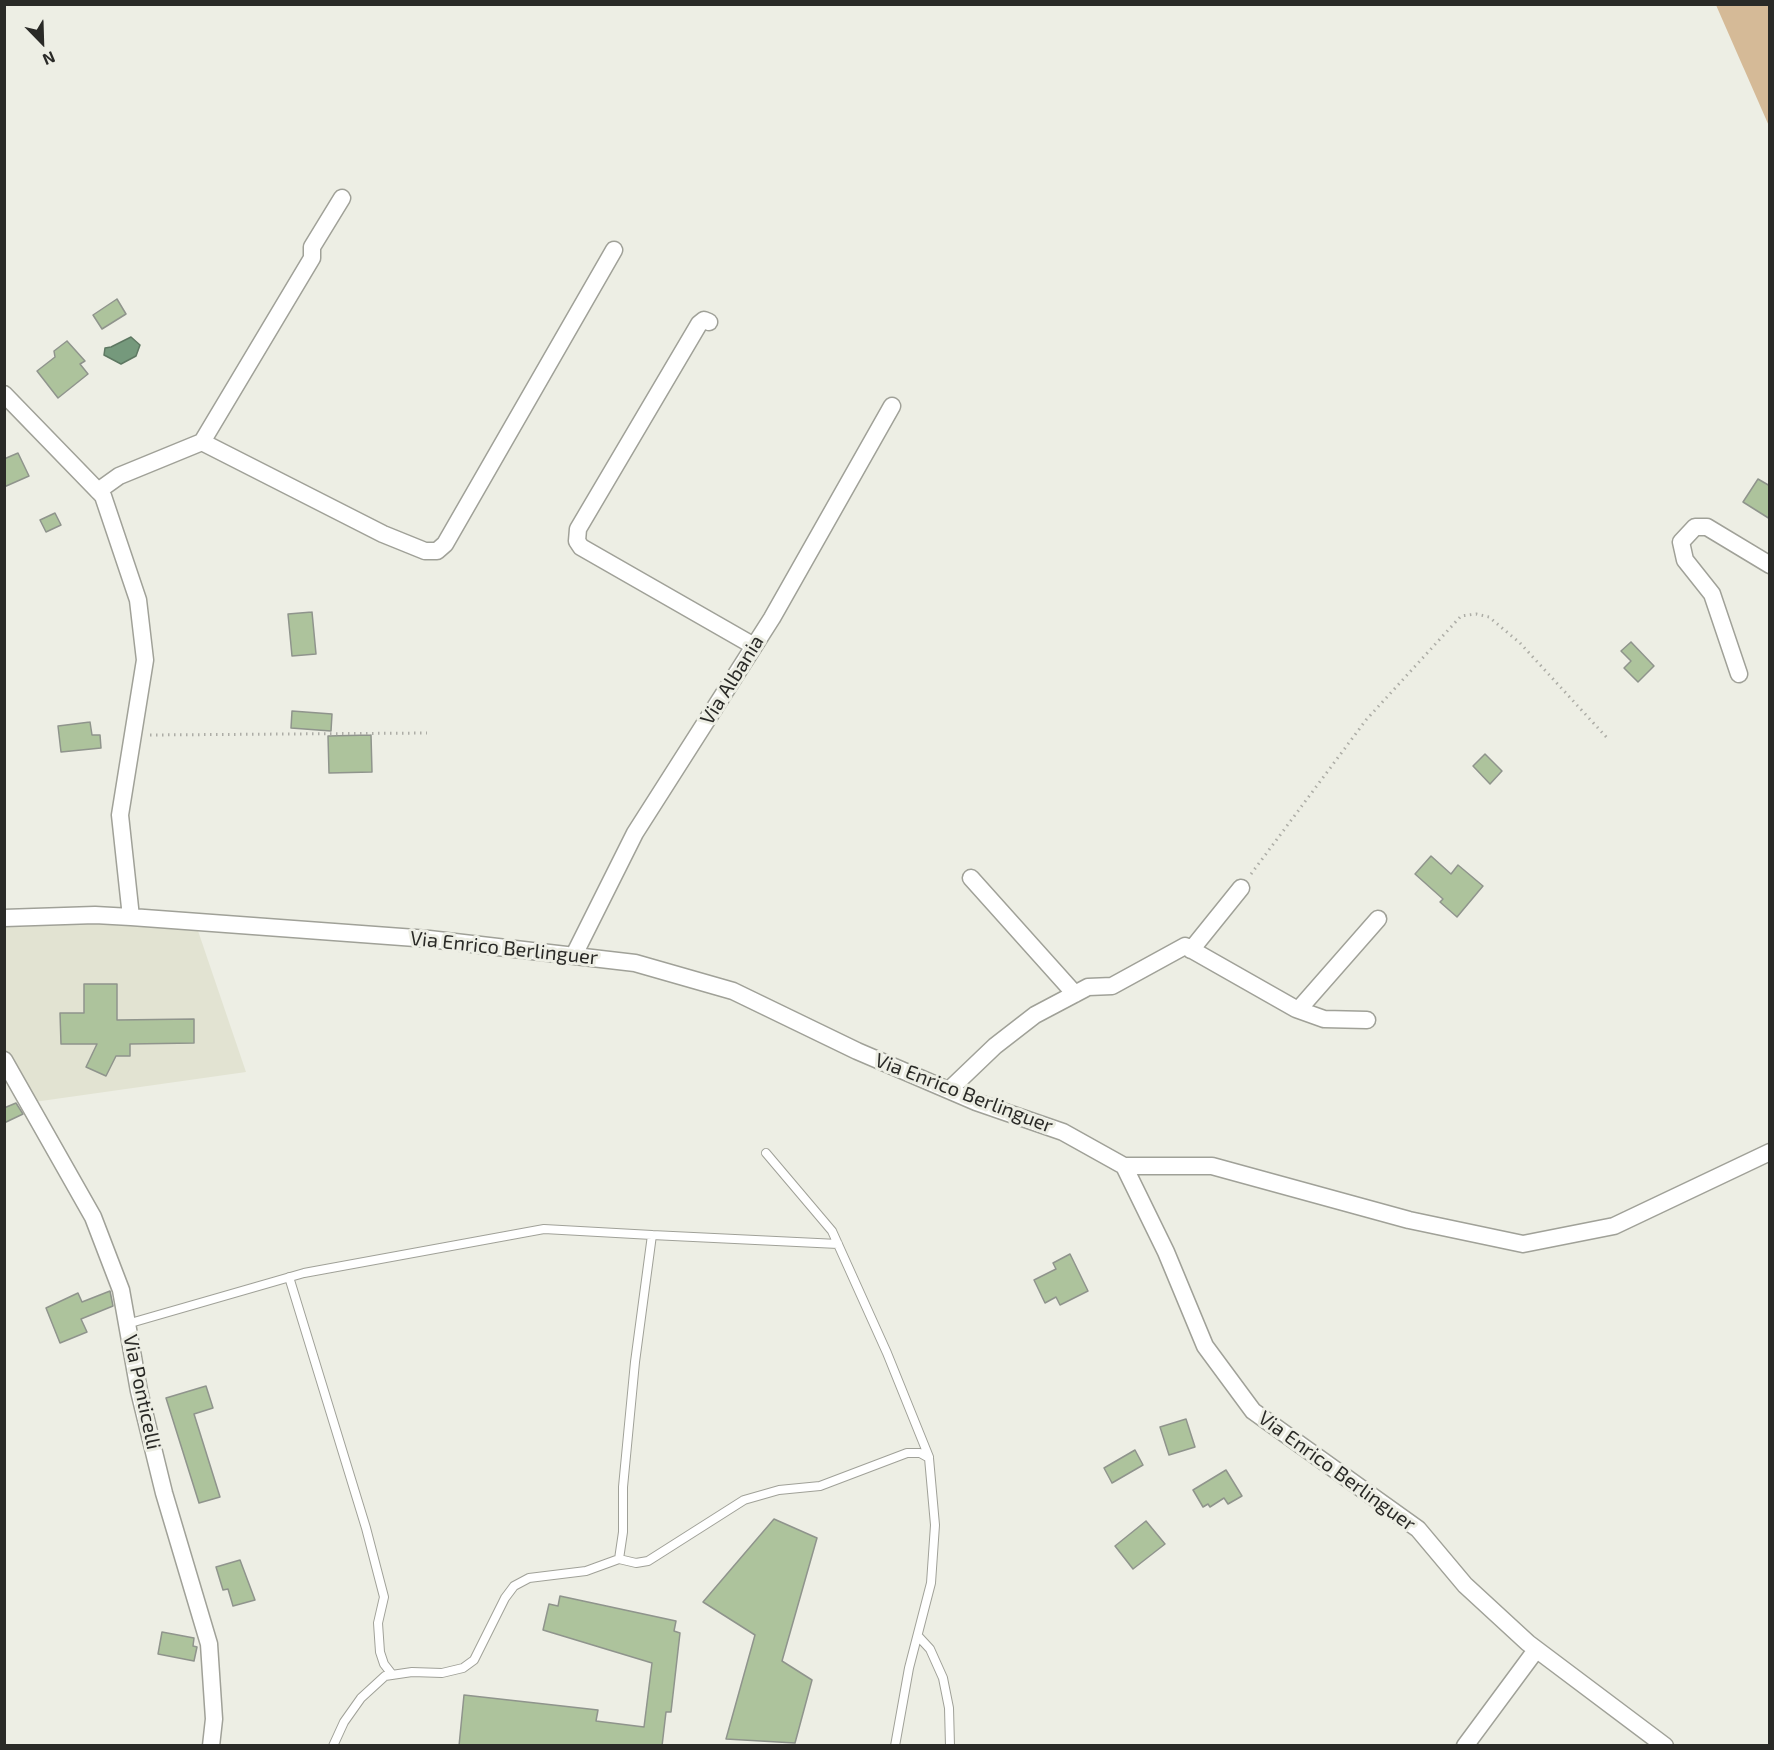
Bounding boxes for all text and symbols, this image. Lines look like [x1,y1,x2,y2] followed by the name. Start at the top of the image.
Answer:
[12,12,72,72] north arrow
[40,48,58,70] text: N
[695,631,769,729] street label: Via Albania
[409,926,599,970] street label: Via Enrico Berlinguer
[872,1048,1056,1138] street label: Via Enrico Berlinguer
[118,1332,166,1452] street label: Via Ponticelli
[1254,1406,1420,1536] street label: Via Enrico Berlinguer

